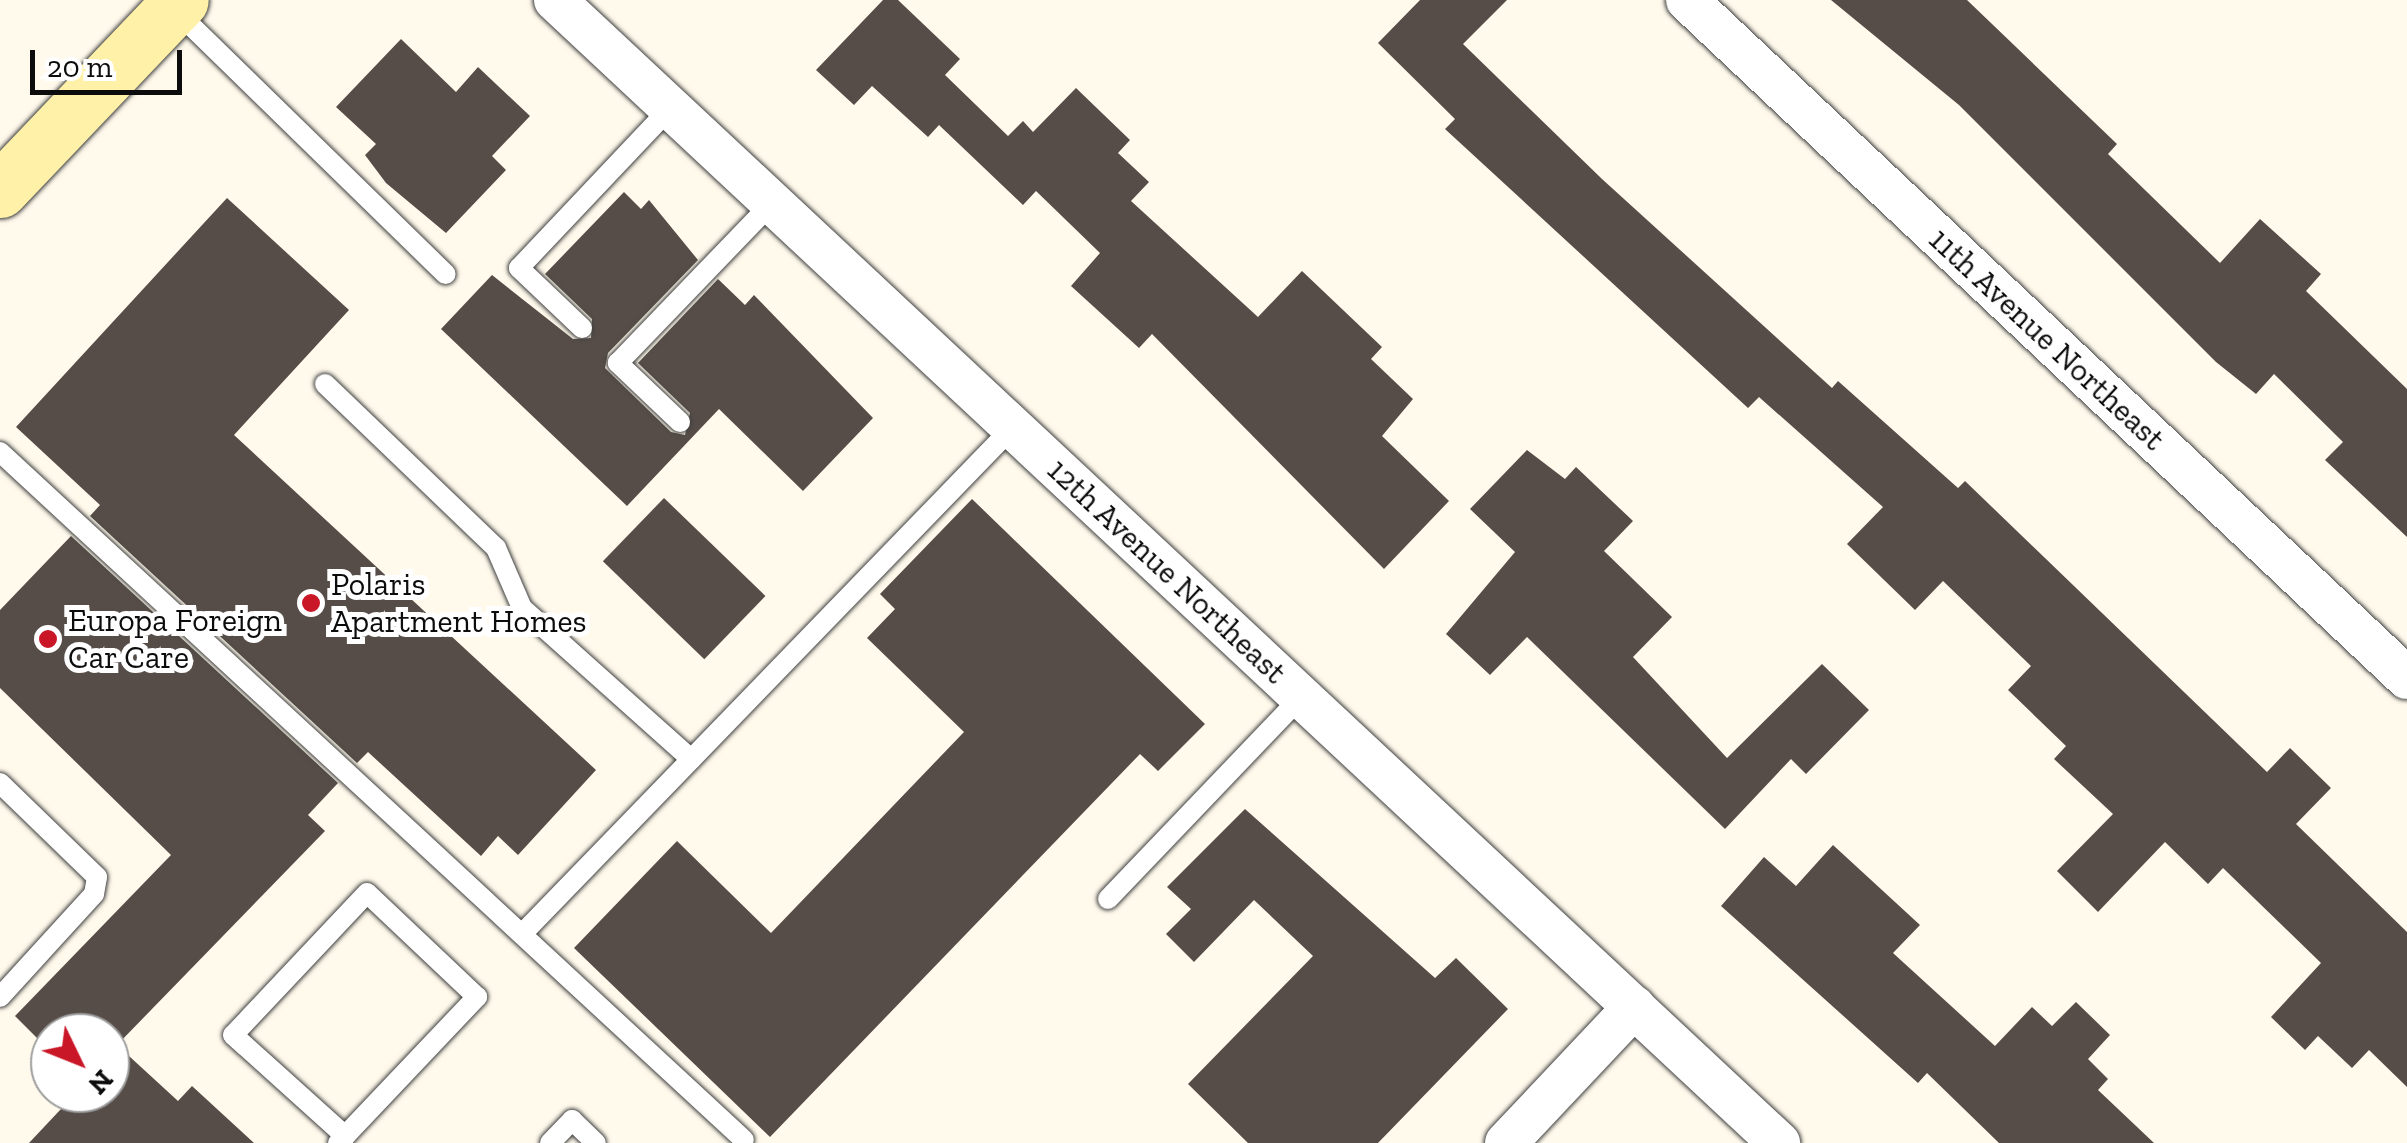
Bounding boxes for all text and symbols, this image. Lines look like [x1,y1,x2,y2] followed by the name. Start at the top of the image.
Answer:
[35,30,188,92] scale bar
[47,49,112,85] text: 20 m
[1921,219,2173,459] street label: 11th Avenue Northeast
[1039,450,1295,692] street label: 12th Avenue Northeast
[331,566,587,641] place label: Polaris Apartment Homes
[300,592,322,614] marker: Polaris Apartment Homes
[68,602,282,677] place label: Europa Foreign Car Care
[37,628,59,650] marker: Europa Foreign Car Care
[30,1013,130,1113] north arrow
[82,1063,120,1101] text: N

